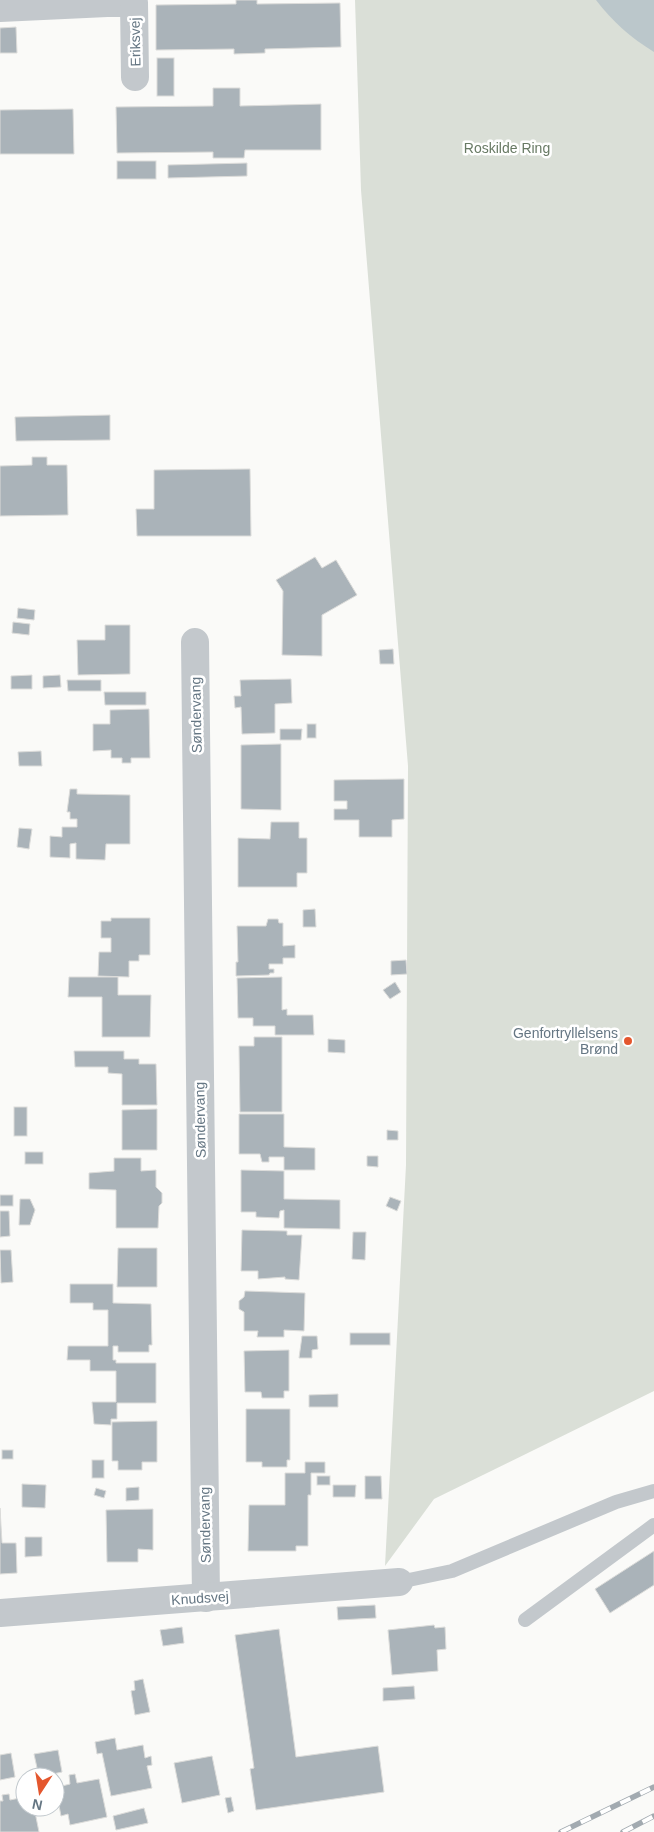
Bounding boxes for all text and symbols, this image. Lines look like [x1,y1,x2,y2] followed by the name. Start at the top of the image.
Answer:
[127,17,143,67] street label: Eriksvej
[464,140,550,156] park label: Roskilde Ring
[187,677,205,753] street label: Søndervang
[513,1025,618,1057] place label: Genfortryllelsens Brønd
[622,1035,634,1047] marker: Genfortryllelsens Brønd
[191,1082,209,1158] street label: Søndervang
[196,1487,214,1563] street label: Søndervang
[171,1588,229,1608] street label: Knudsvej
[15,1767,65,1817] north arrow
[31,1796,44,1814] text: N

